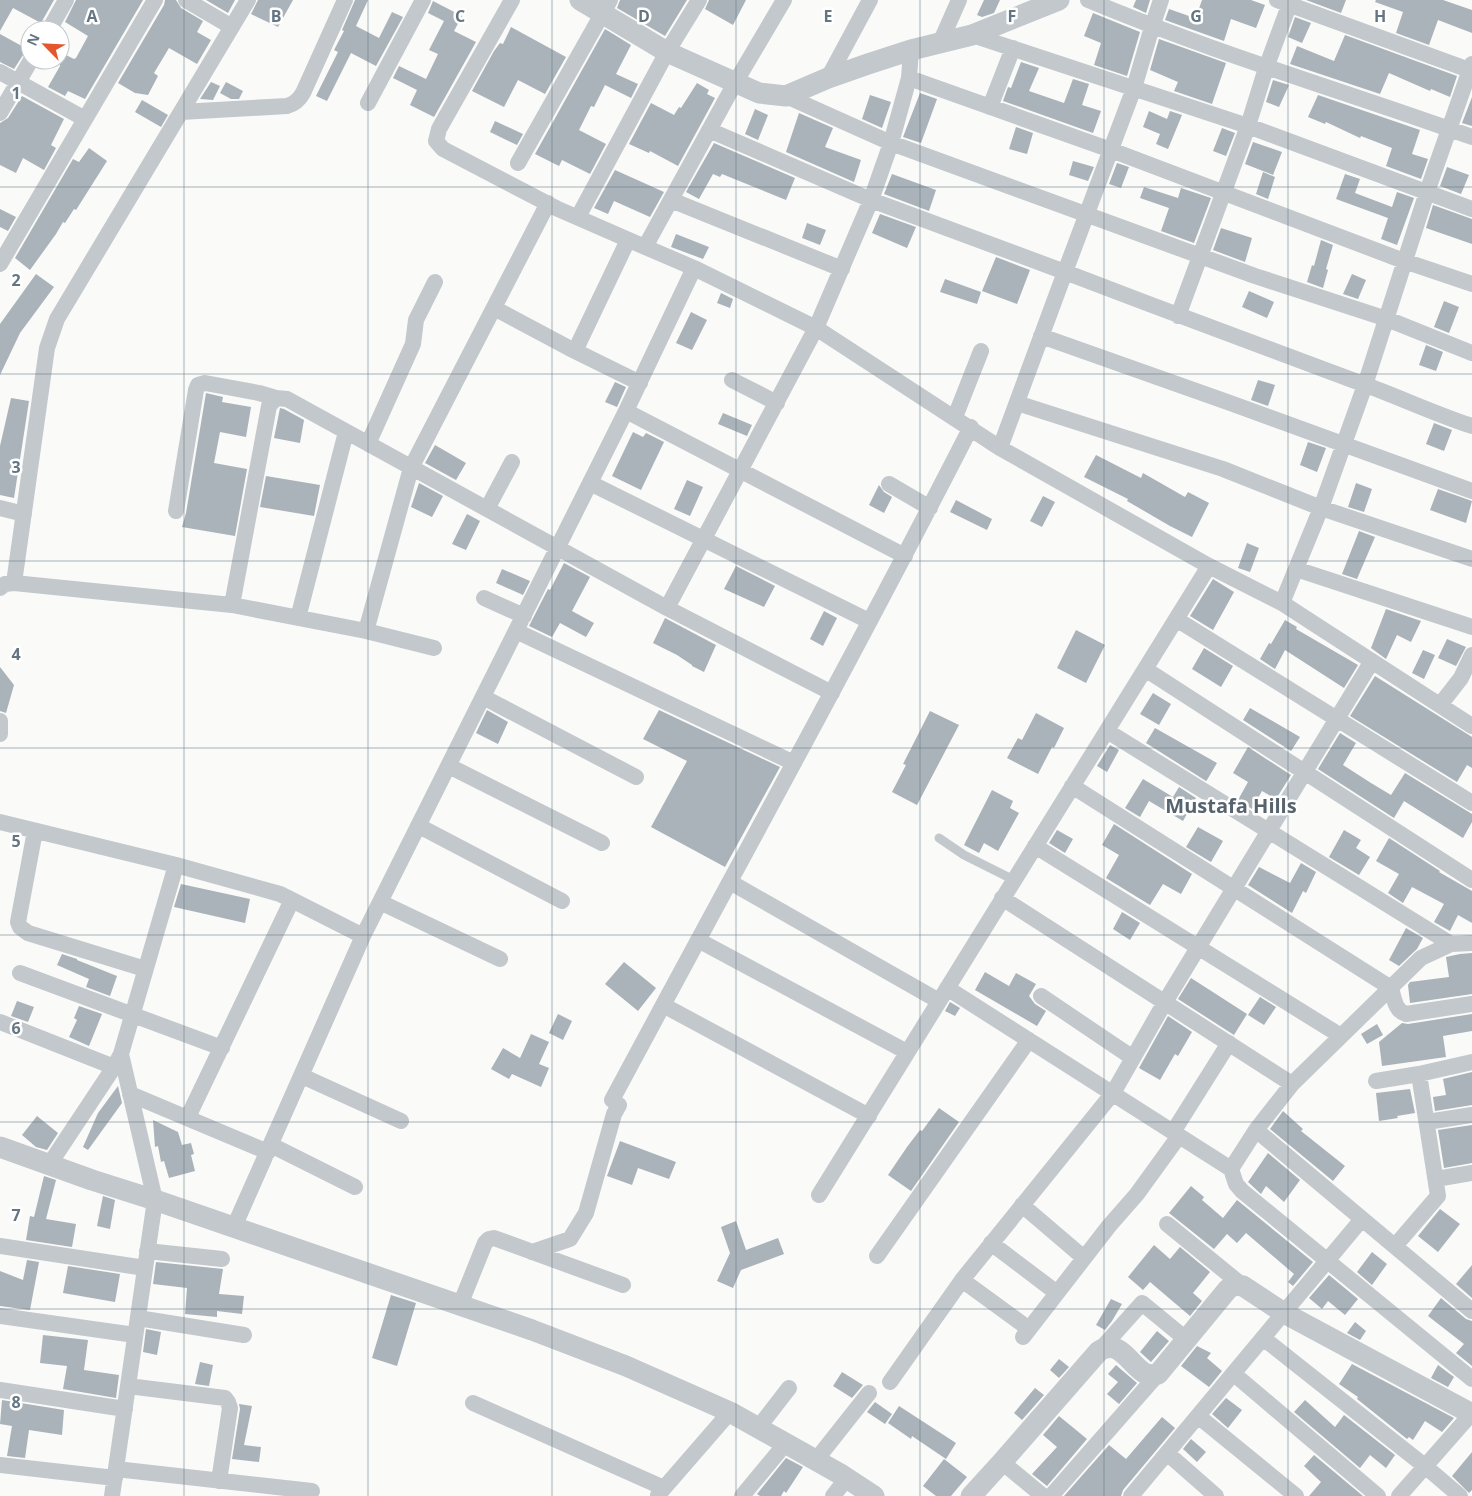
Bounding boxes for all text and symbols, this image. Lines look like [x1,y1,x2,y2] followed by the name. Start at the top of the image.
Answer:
[86,5,98,27] text: A
[271,5,281,27] text: B
[455,5,465,27] text: C
[638,5,650,27] text: D
[824,5,833,27] text: E
[1008,5,1016,27] text: F
[1190,5,1202,27] text: G
[1374,5,1386,27] text: H
[20,20,70,70] north arrow
[22,30,44,49] text: N
[11,82,21,104] text: 1
[11,269,21,291] text: 2
[11,456,21,478] text: 3
[11,643,21,665] text: 4
[1165,792,1297,819] district label: Mustafa Hills
[11,830,21,852] text: 5
[11,1017,21,1039] text: 6
[11,1204,21,1226] text: 7
[11,1391,21,1413] text: 8

